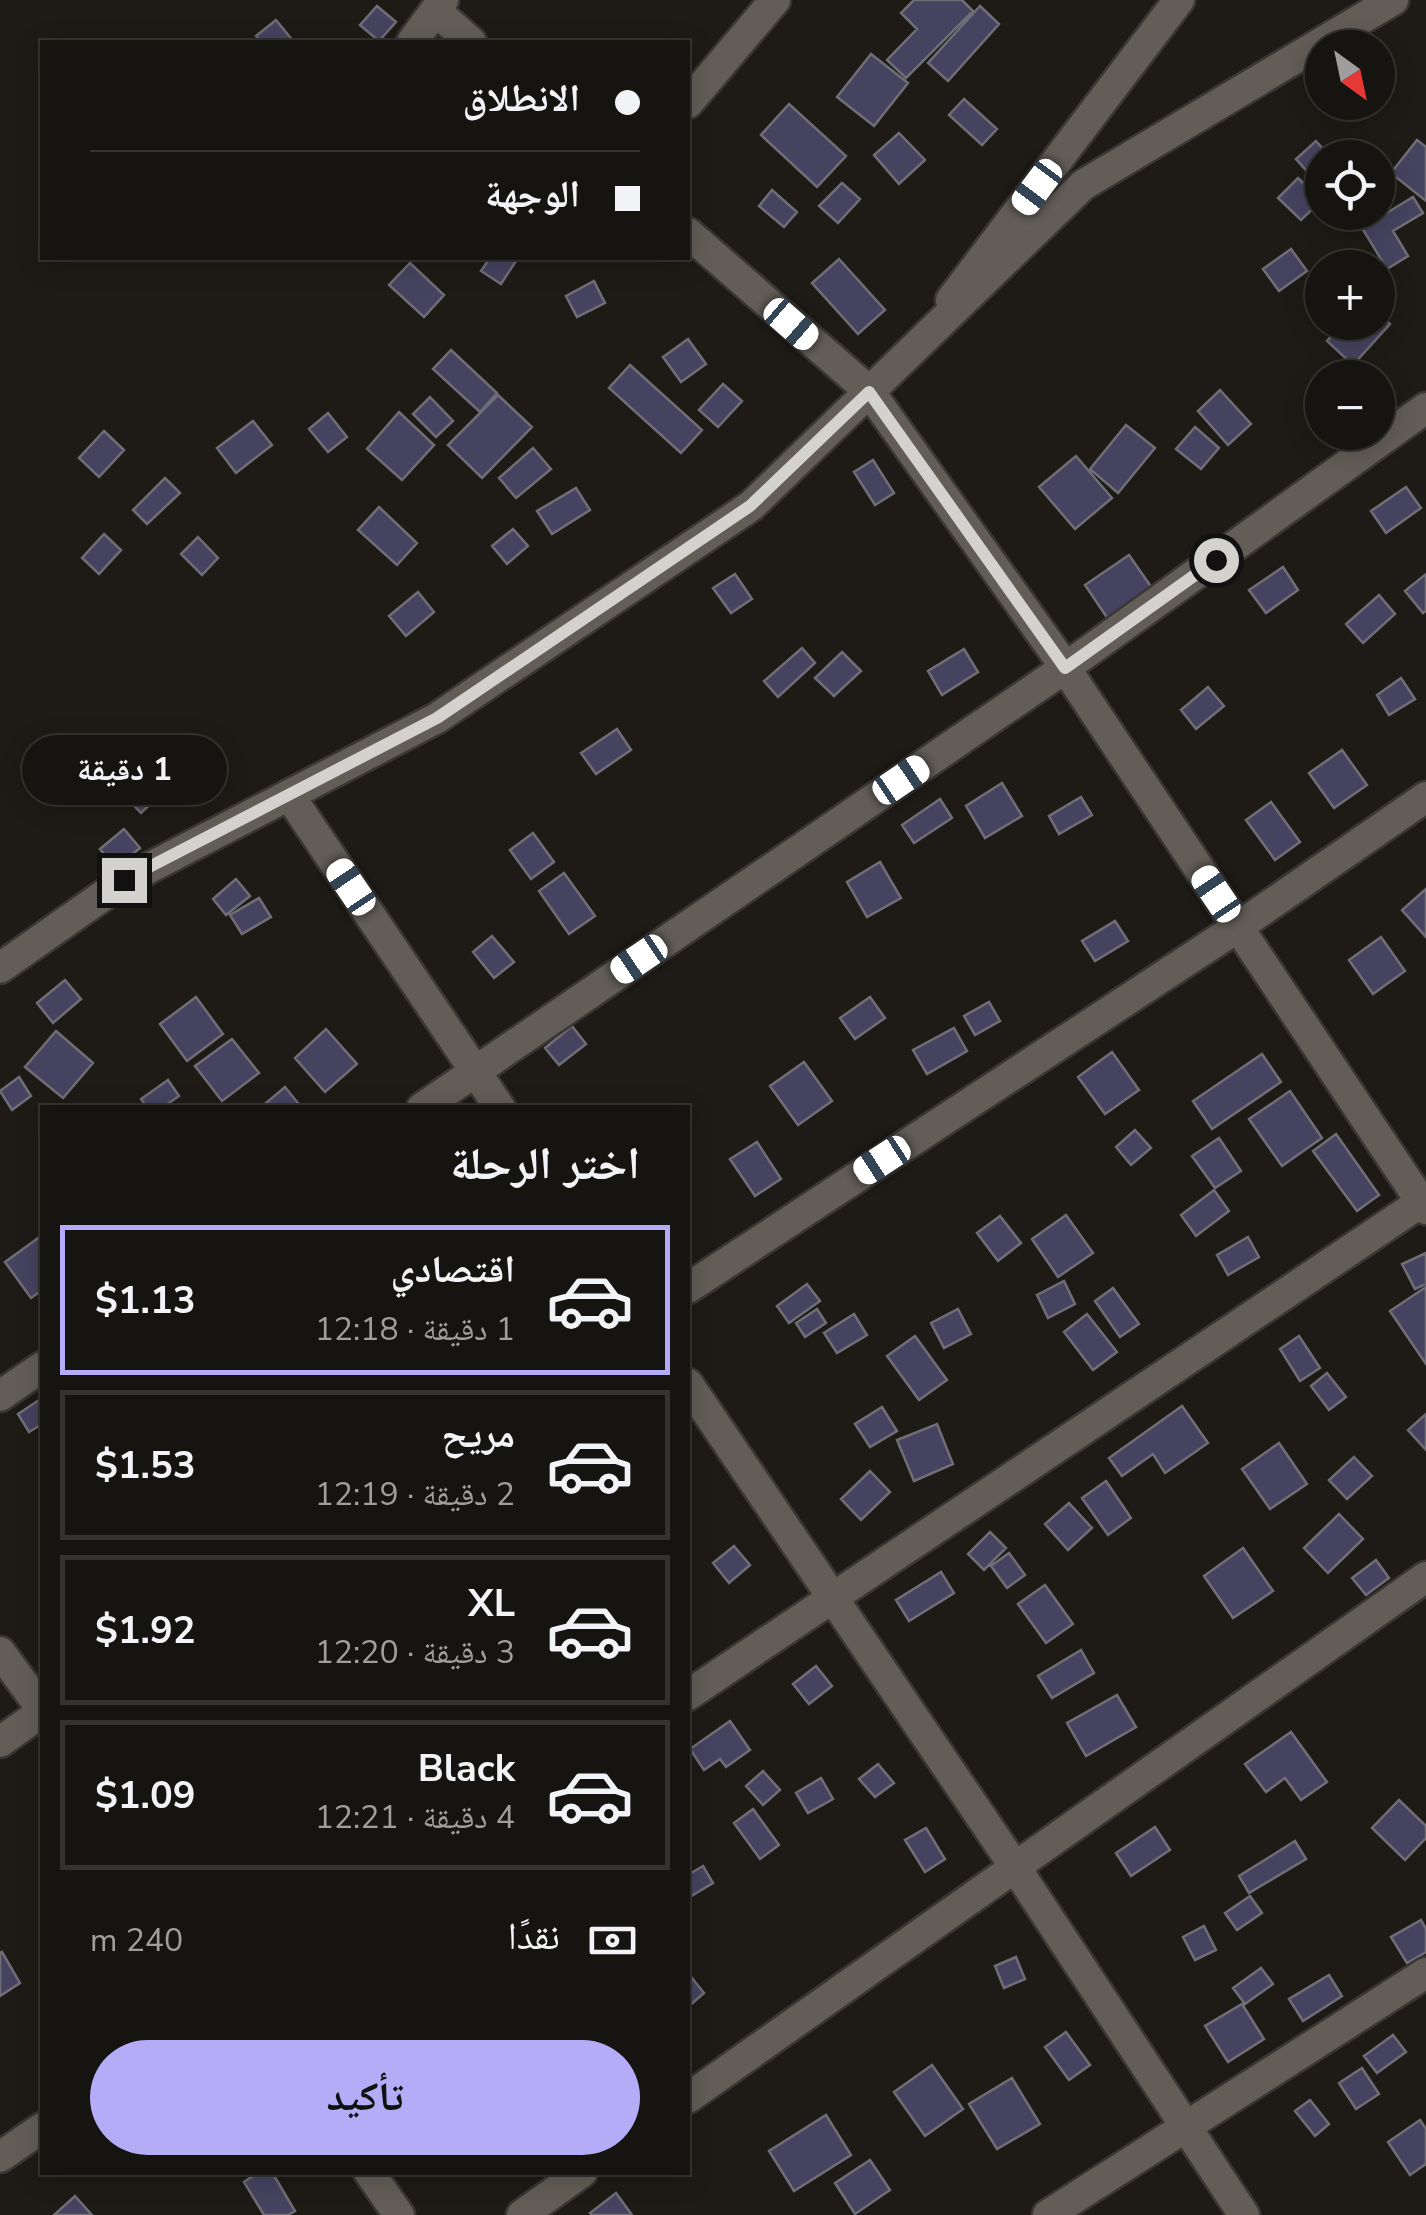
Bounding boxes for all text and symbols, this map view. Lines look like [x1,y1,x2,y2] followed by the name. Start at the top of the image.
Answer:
[1305,30,1395,120] north arrow
[1305,30,1395,450] map controls
[462,73,580,124] text: الانطلاق
[1305,140,1395,230] button: locate
[1007,154,1067,220] car
[485,169,580,220] text: الوجهة
[1305,250,1395,340] button: +
[759,293,823,355] car
[1305,360,1395,450] button: −
[1194,538,1239,583] route start
[22,735,226,805] callout: 1 دقيقة
[77,748,172,791] text: 1 دقيقة
[868,751,934,809] car
[322,854,380,920] car
[102,858,147,903] route end
[1187,861,1245,927] car
[606,930,672,988] car
[849,1131,915,1189] car
[450,1134,640,1195] text: اختر الرحلة
[391,1244,515,1295] text: اقتصادي
[545,1255,635,1345] icon: car
[95,1275,196,1326] text: $1.13
[315,1308,515,1351] text: 1 دقيقة · 12:18
[441,1409,515,1460] text: مريح
[545,1420,635,1510] icon: car
[95,1440,196,1491] text: $1.53
[315,1473,515,1516] text: 2 دقيقة · 12:19
[468,1578,515,1629] text: XL
[545,1585,635,1675] icon: car
[95,1605,196,1656] text: $1.92
[315,1631,515,1674] text: 3 دقيقة · 12:20
[418,1743,515,1794] text: Black
[545,1750,635,1840] icon: car
[95,1770,196,1821] text: $1.09
[315,1796,515,1839] text: 4 دقيقة · 12:21
[508,1911,560,1962] text: نقدًا
[585,1913,640,1968] icon: cash
[90,1919,183,1962] text: 240 m
[90,2040,640,2155] button: تأكيد

